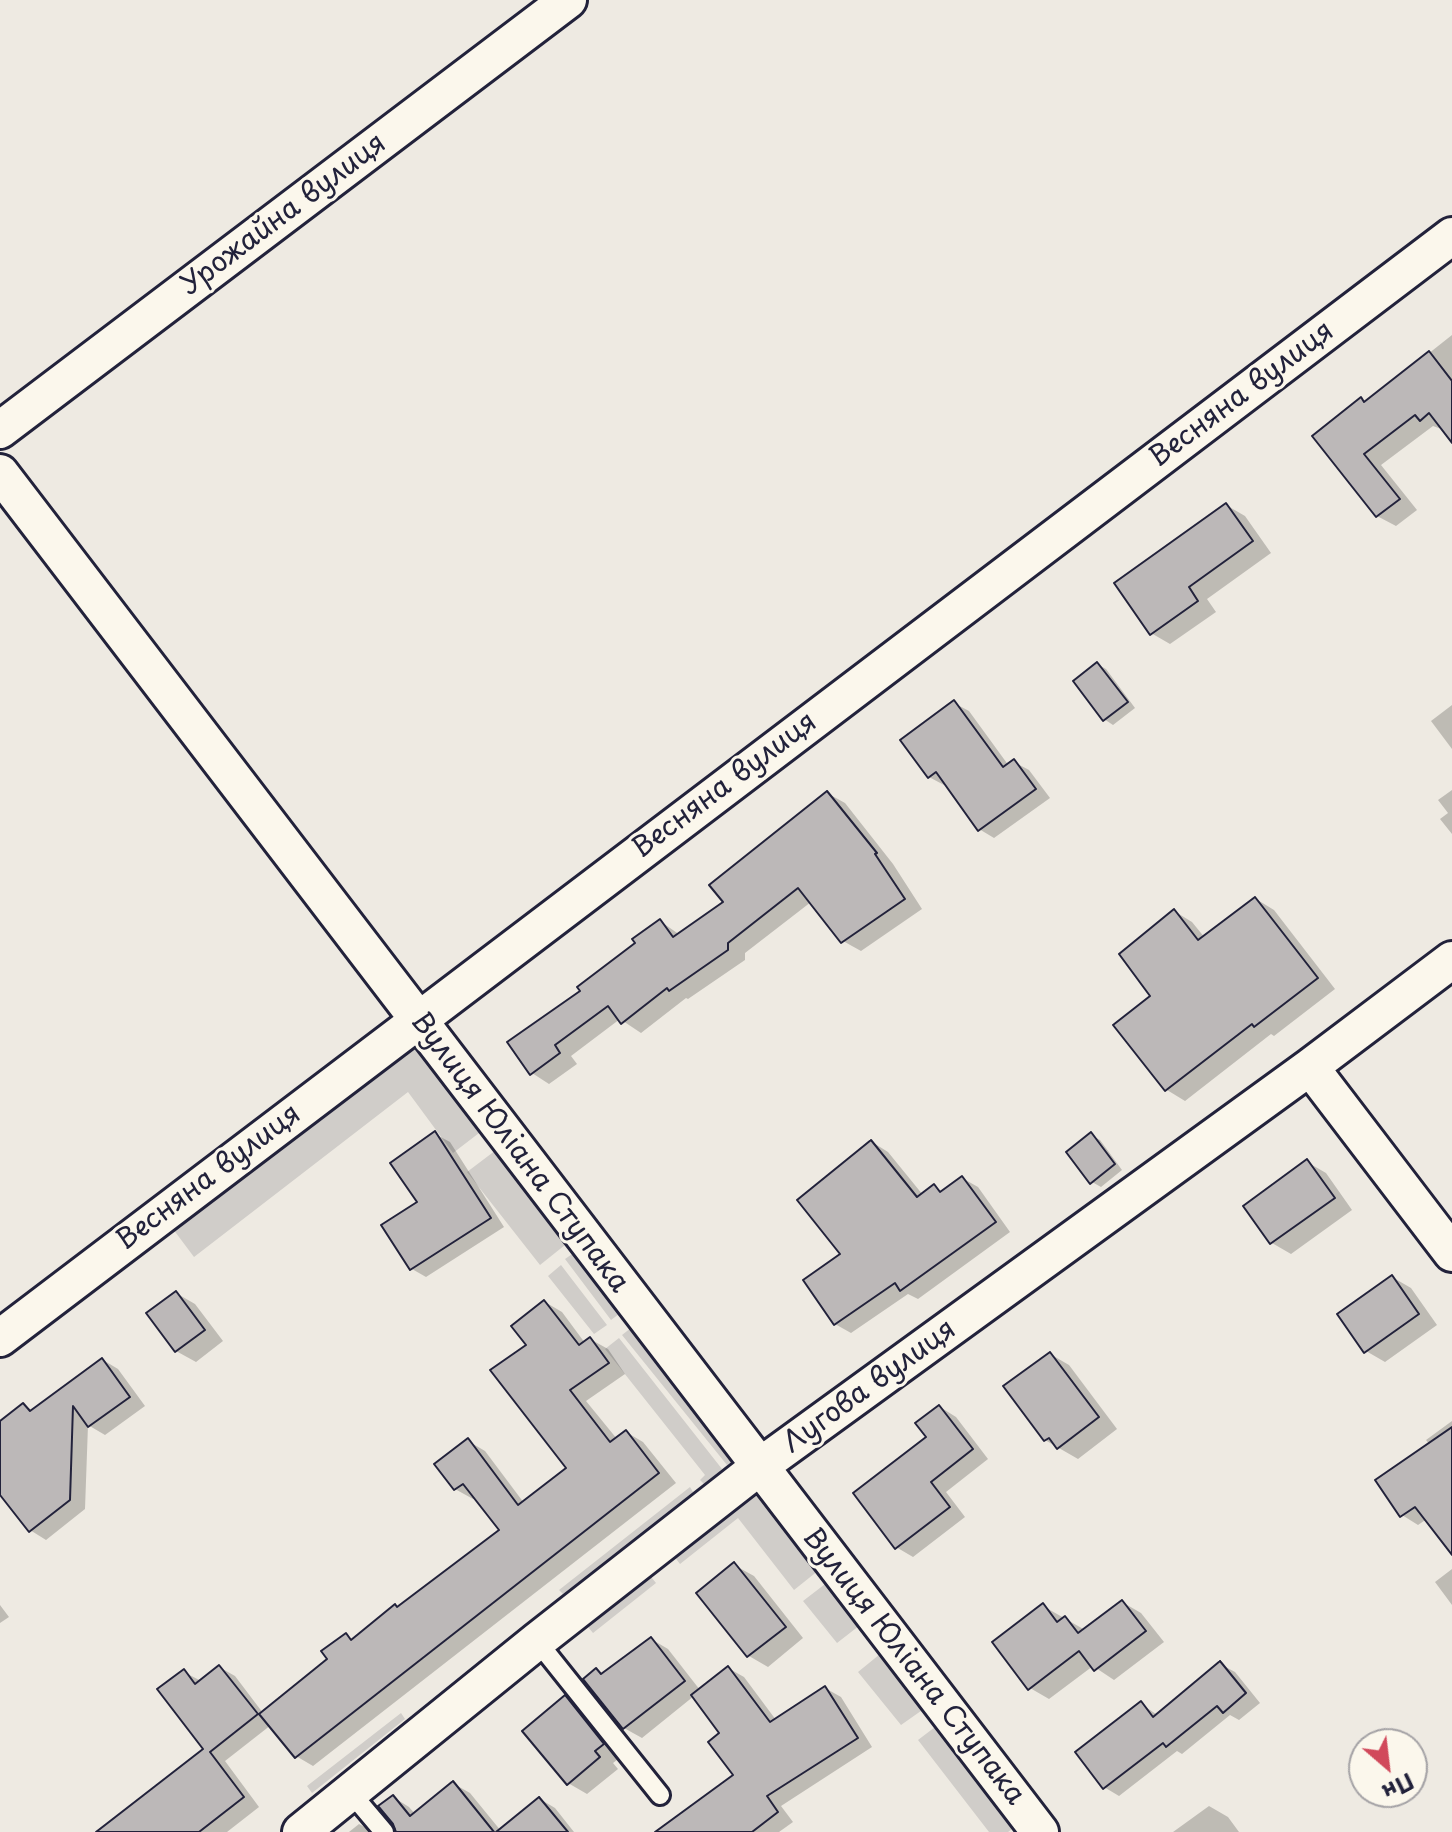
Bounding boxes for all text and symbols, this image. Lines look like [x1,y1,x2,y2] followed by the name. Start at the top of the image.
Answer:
[175,127,393,303] street label: Урожайна вулиця
[1143,315,1341,475] street label: Весняна вулиця
[626,706,824,866] street label: Весняна вулиця
[403,1006,635,1300] street label: Вулиця Юліана Ступака
[110,1098,308,1258] street label: Весняна вулиця
[777,1313,963,1461] street label: Лугова вулиця
[794,1522,1032,1812] street label: Вулиця Юліана Ступака
[1348,1728,1428,1808] north arrow
[1377,1766,1420,1810] text: Пн

